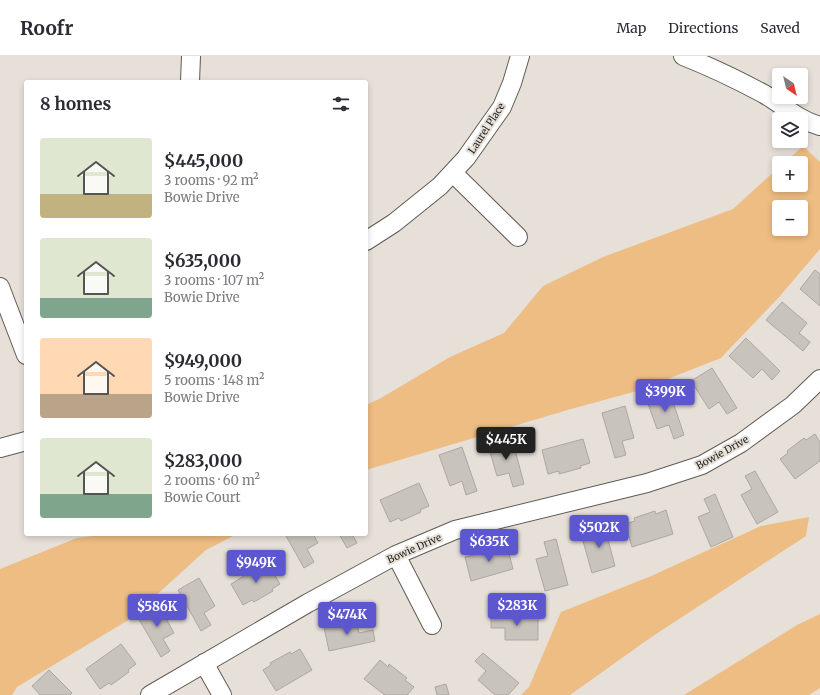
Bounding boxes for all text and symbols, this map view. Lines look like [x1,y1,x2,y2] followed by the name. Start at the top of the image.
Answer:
[20,16,73,40] text: Roofr
[616,19,646,37] text: Map
[668,19,738,37] text: Directions
[760,19,800,37] text: Saved
[772,68,808,104] north arrow
[772,68,808,236] map controls
[40,93,111,115] text: 8 homes
[330,93,352,115] icon: filters
[465,100,508,156] street label: Laurel Place
[772,112,808,148] button: layers
[164,150,243,172] text: $445,000
[72,154,120,202] icon: home
[772,156,808,192] button: +
[164,172,259,189] text: 3 rooms · 92 m²
[164,189,240,206] text: Bowie Drive
[772,200,808,236] button: −
[164,250,241,272] text: $635,000
[72,254,120,302] icon: home
[164,272,264,289] text: 3 rooms · 107 m²
[164,289,240,306] text: Bowie Drive
[164,350,242,372] text: $949,000
[72,354,120,402] icon: home
[164,372,264,389] text: 5 rooms · 148 m²
[637,379,693,413] pin: $399K
[645,383,685,400] text: $399K
[164,389,240,406] text: Bowie Drive
[478,427,534,461] pin: $445K
[485,431,527,448] text: $445K
[694,433,751,472] street label: Bowie Drive
[164,450,242,472] text: $283,000
[72,454,120,502] icon: home
[164,472,260,489] text: 2 rooms · 60 m²
[164,489,241,506] text: Bowie Court
[571,515,627,549] pin: $502K
[579,519,619,536] text: $502K
[461,529,517,563] pin: $635K
[385,531,443,566] street label: Bowie Drive
[469,533,509,550] text: $635K
[228,550,284,584] pin: $949K
[236,554,276,571] text: $949K
[489,593,545,627] pin: $283K
[129,594,185,628] pin: $586K
[497,597,537,614] text: $283K
[137,598,177,615] text: $586K
[319,602,375,636] pin: $474K
[327,606,367,623] text: $474K

